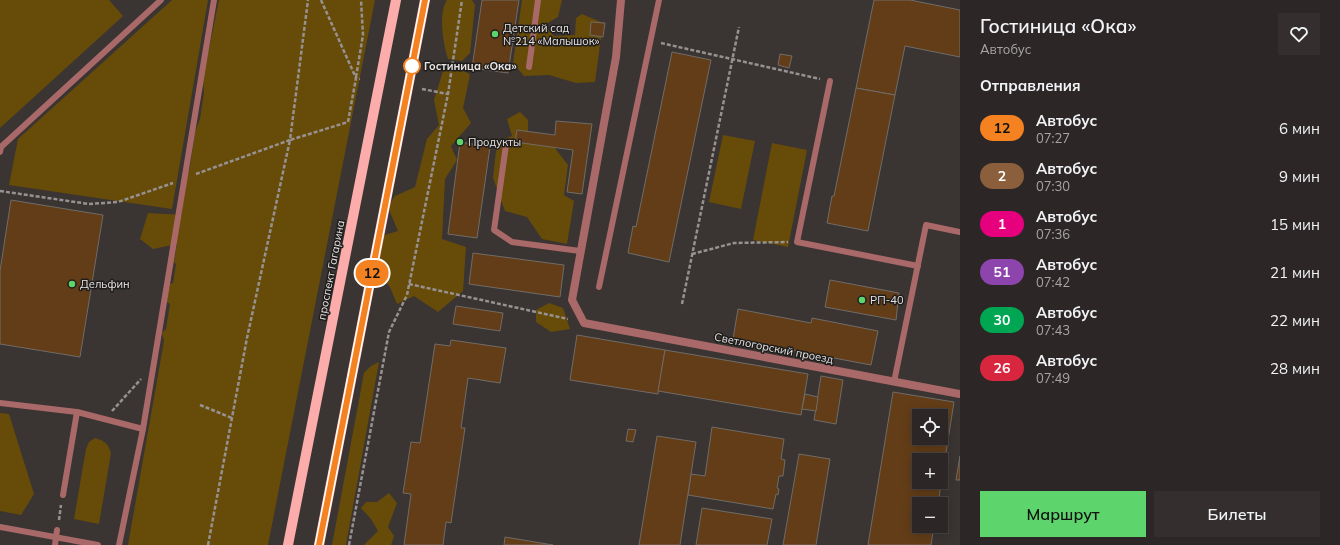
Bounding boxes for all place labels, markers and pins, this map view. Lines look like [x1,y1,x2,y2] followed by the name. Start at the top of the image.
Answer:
[503,21,600,48] place label: Детский сад №214 «Малышок»
[490,29,500,39] marker: Детский сад №214 «Малышок»
[403,57,421,75] marker: Гостиница «Ока»
[424,59,517,73] place label: Гостиница «Ока»
[468,135,521,149] place label: Продукты
[455,137,465,147] marker: Продукты
[80,277,130,291] place label: Дельфин
[67,279,77,289] marker: Дельфин
[870,293,904,307] place label: РП-40
[857,295,867,305] marker: РП-40

